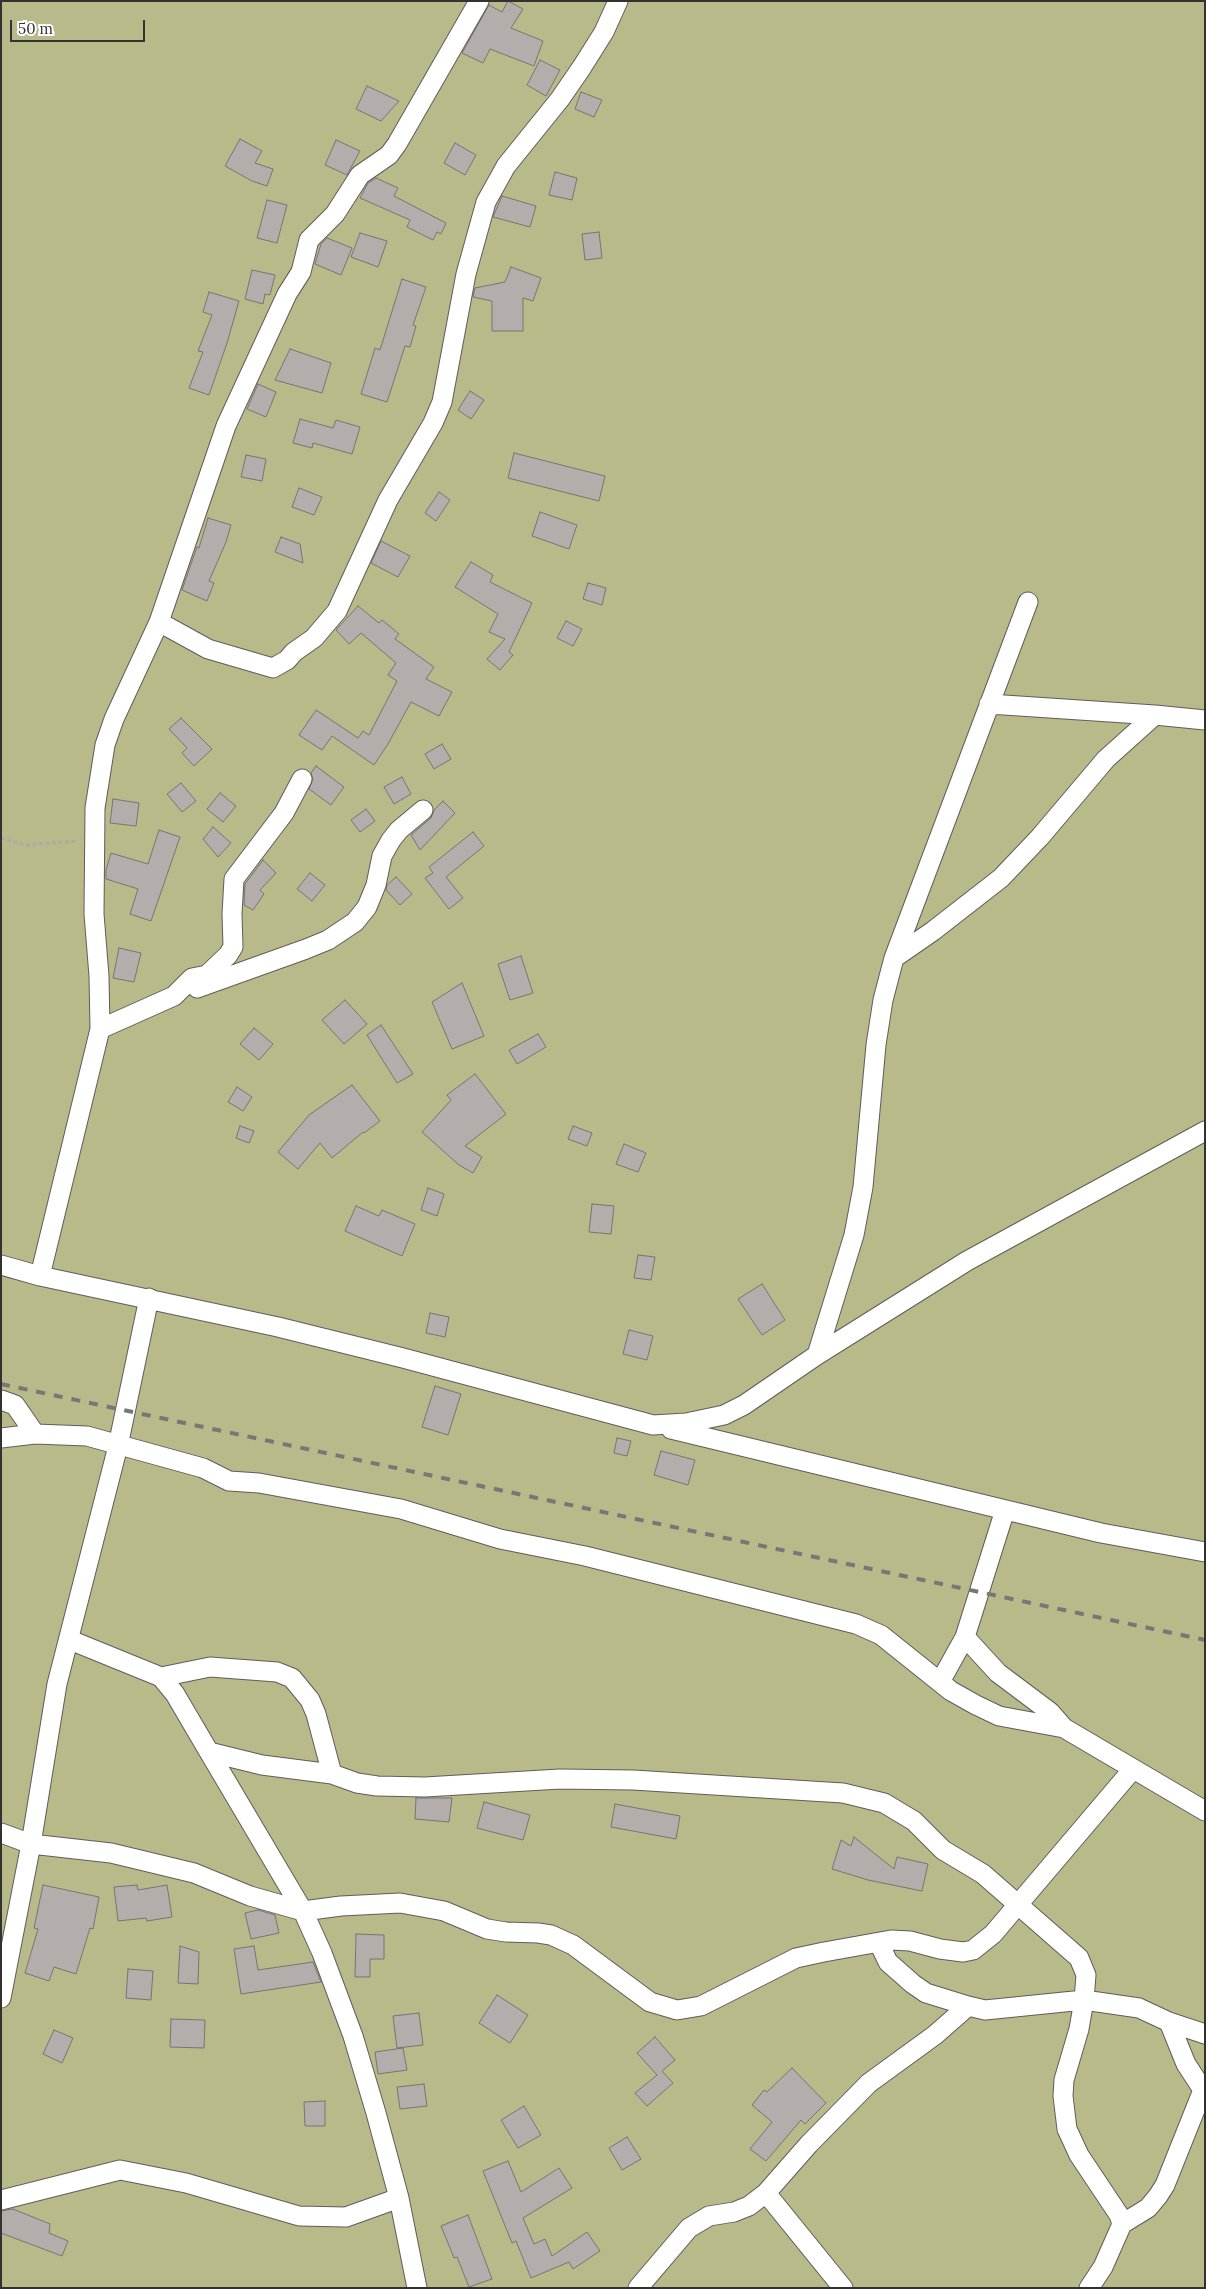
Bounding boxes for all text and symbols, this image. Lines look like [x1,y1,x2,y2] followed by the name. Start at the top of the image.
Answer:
[12,10,148,42] scale bar
[18,19,53,38] text: 50 m

